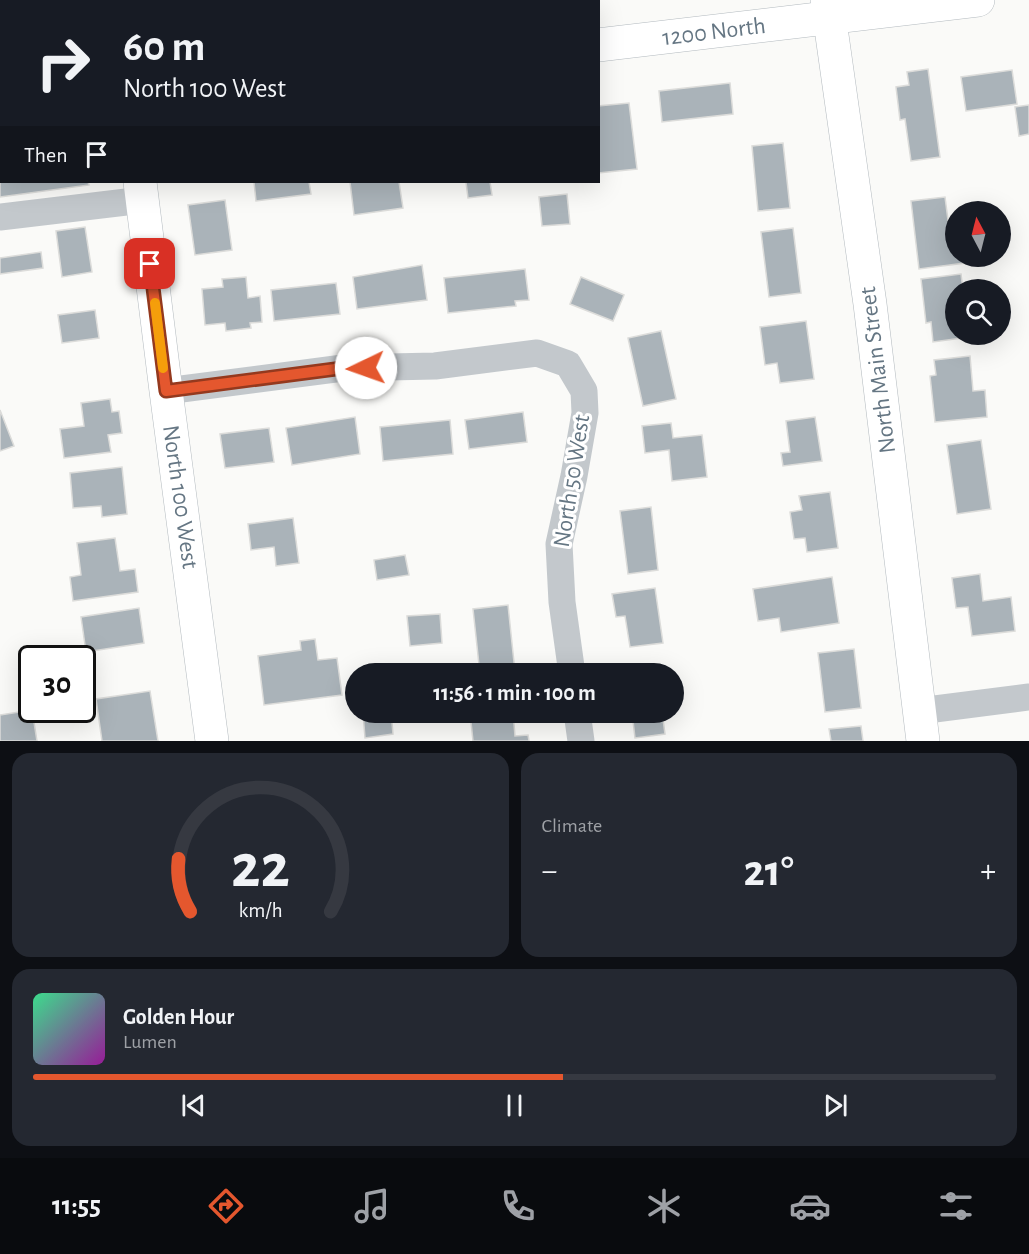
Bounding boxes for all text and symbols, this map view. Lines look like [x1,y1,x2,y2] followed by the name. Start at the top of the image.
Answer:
[661,14,767,50] street label: 1200 North
[24,24,102,102] icon: right
[123,26,205,68] text: 60 m
[123,75,286,102] text: North 100 West
[80,138,113,171] icon: arrive
[24,144,68,166] text: Then
[945,201,1011,267] north arrow
[945,201,1011,345] map controls
[124,238,175,289] pin
[133,247,166,280] icon: arrive
[945,279,1011,345] button: search
[856,285,900,455] street label: North Main Street
[334,336,398,400] position arrow
[550,413,594,549] street label: North 50 West
[158,424,202,571] street label: North 100 West
[18,645,96,723] speed limit sign: 30
[433,682,596,704] text: 11:56 · 1 min · 100 m
[542,816,602,836] text: Climate
[231,836,290,898] text: 22
[743,849,794,894] text: 21°
[542,855,557,888] text: −
[980,855,996,888] text: +
[238,900,282,921] text: km/h
[123,1006,234,1028] text: Golden Hour
[123,1032,177,1052] text: Lumen
[177,1089,210,1122] icon: previous
[498,1089,531,1122] icon: pause
[819,1089,852,1122] icon: next
[205,1185,247,1227] icon: directions
[351,1185,393,1227] icon: music
[497,1185,539,1227] icon: phone
[643,1185,685,1227] icon: climate
[789,1185,831,1227] icon: car
[935,1185,977,1227] icon: filters
[52,1192,101,1219] text: 11:55

